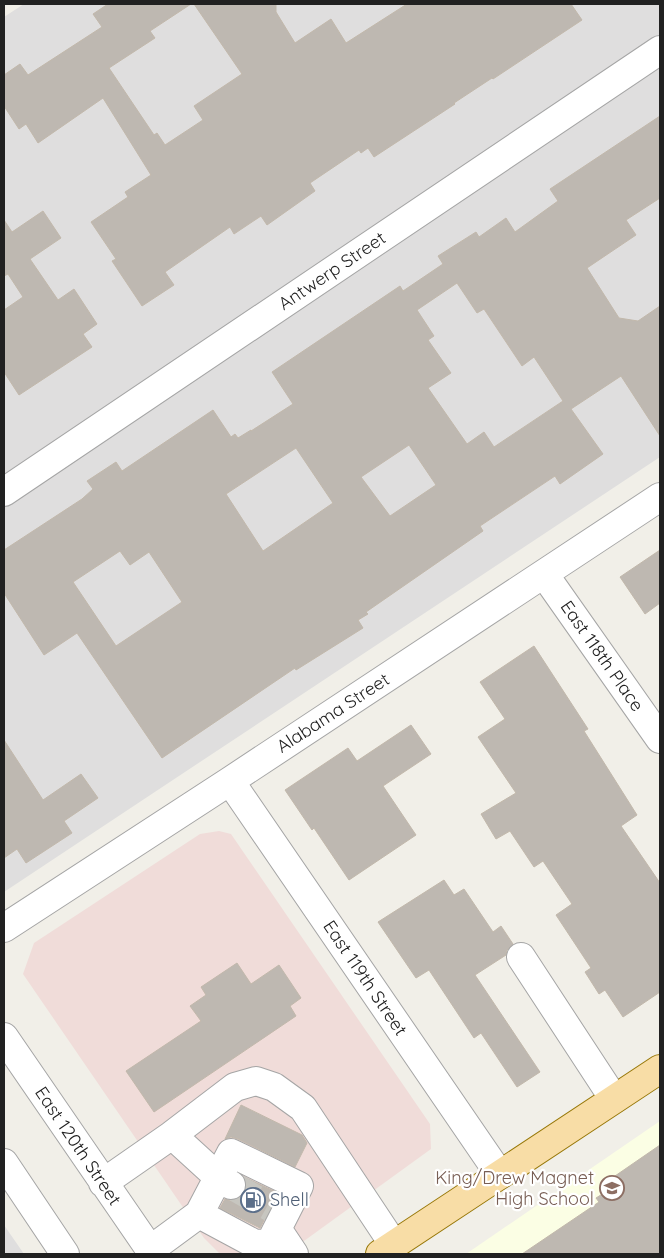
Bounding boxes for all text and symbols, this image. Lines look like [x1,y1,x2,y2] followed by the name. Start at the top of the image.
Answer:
[274,226,390,315] street label: Antwerp Street
[556,596,649,716] street label: East 118th Place
[272,668,393,758] street label: Alabama Street
[318,916,413,1040] street label: East 119th Street
[30,1082,127,1210] street label: East 120th Street
[435,1166,594,1210] place label: King/Drew Magnet High School
[599,1175,625,1201] school or university icon: King/Drew Magnet High School
[240,1187,266,1213] fuel station icon: Shell
[270,1188,309,1211] place label: Shell

